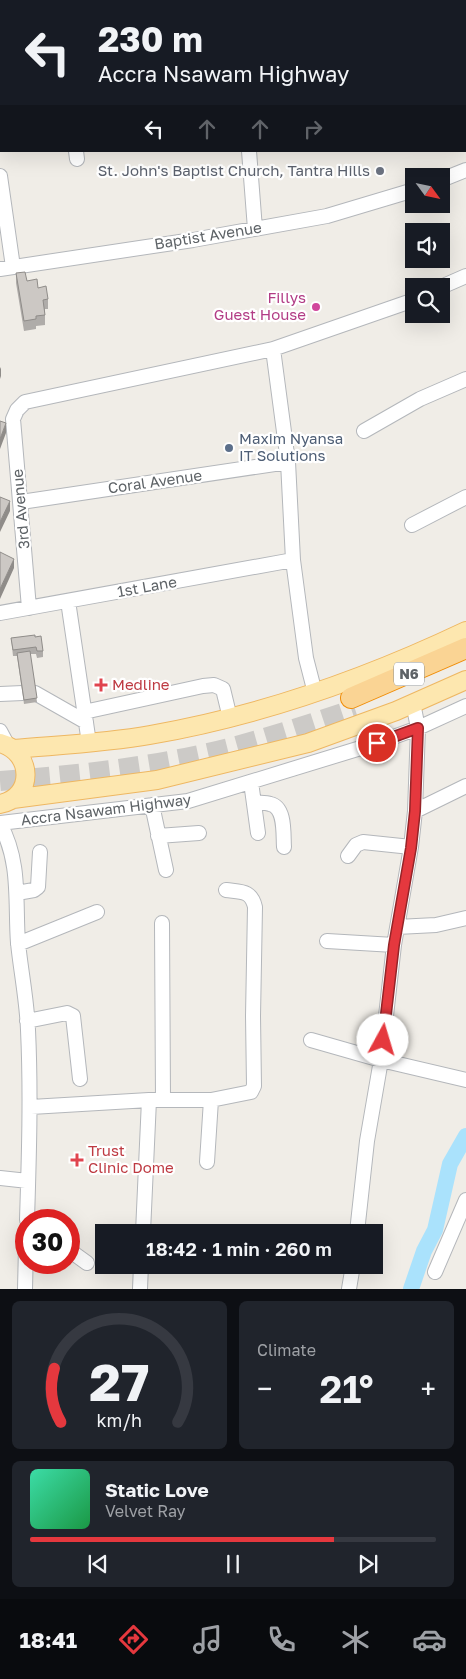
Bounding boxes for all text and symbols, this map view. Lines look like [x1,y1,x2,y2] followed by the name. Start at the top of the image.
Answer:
[98,18,203,60] text: 230 m
[15,20,80,85] icon: left
[98,60,349,87] text: Accra Nsawam Highway
[140,115,168,143] icon: left
[193,115,221,143] icon: ahead
[246,115,274,143] icon: ahead
[299,115,327,143] icon: right
[98,161,370,179] place label: St. John's Baptist Church, Tantra Hills
[374,165,386,177] marker: St. John's Baptist Church, Tantra Hills
[405,168,450,212] north arrow
[405,168,450,323] map controls
[153,218,263,252] street label: Baptist Avenue
[405,223,450,268] button: sound
[405,278,450,323] button: search
[214,288,306,323] place label: Fillys Guest House
[310,301,322,313] marker: Fillys Guest House
[239,429,343,464] place label: Maxim Nyansa IT Solutions
[223,442,235,454] marker: Maxim Nyansa IT Solutions
[107,465,203,497] street label: Coral Avenue
[8,468,32,550] street label: 3rd Avenue
[116,572,178,600] street label: 1st Lane
[394,662,424,686] road number: N6
[112,675,170,693] place label: Medline
[94,678,108,692] marker: Medline
[356,722,398,764] pin
[363,729,391,757] icon: arrive
[20,790,193,828] street label: Accra Nsawam Highway
[356,1013,408,1065] position arrow
[88,1141,174,1176] place label: Trust Clinic Dome
[70,1153,84,1167] marker: Trust Clinic Dome
[15,1209,80,1274] speed limit sign: 30
[146,1237,332,1260] text: 18:42 · 1 min · 260 m
[257,1340,316,1360] text: Climate
[89,1350,150,1412] text: 27
[320,1366,374,1411] text: 21°
[257,1372,272,1405] text: −
[421,1372,436,1405] text: +
[97,1409,142,1431] text: km/h
[105,1478,209,1501] text: Static Love
[105,1501,186,1521] text: Velvet Ray
[84,1550,112,1578] icon: previous
[219,1550,247,1578] icon: pause
[354,1550,382,1578] icon: next
[116,1622,151,1657] icon: directions
[190,1622,225,1657] icon: music
[264,1622,299,1657] icon: phone
[338,1622,373,1657] icon: climate
[412,1622,447,1657] icon: car
[19,1626,77,1653] text: 18:41

